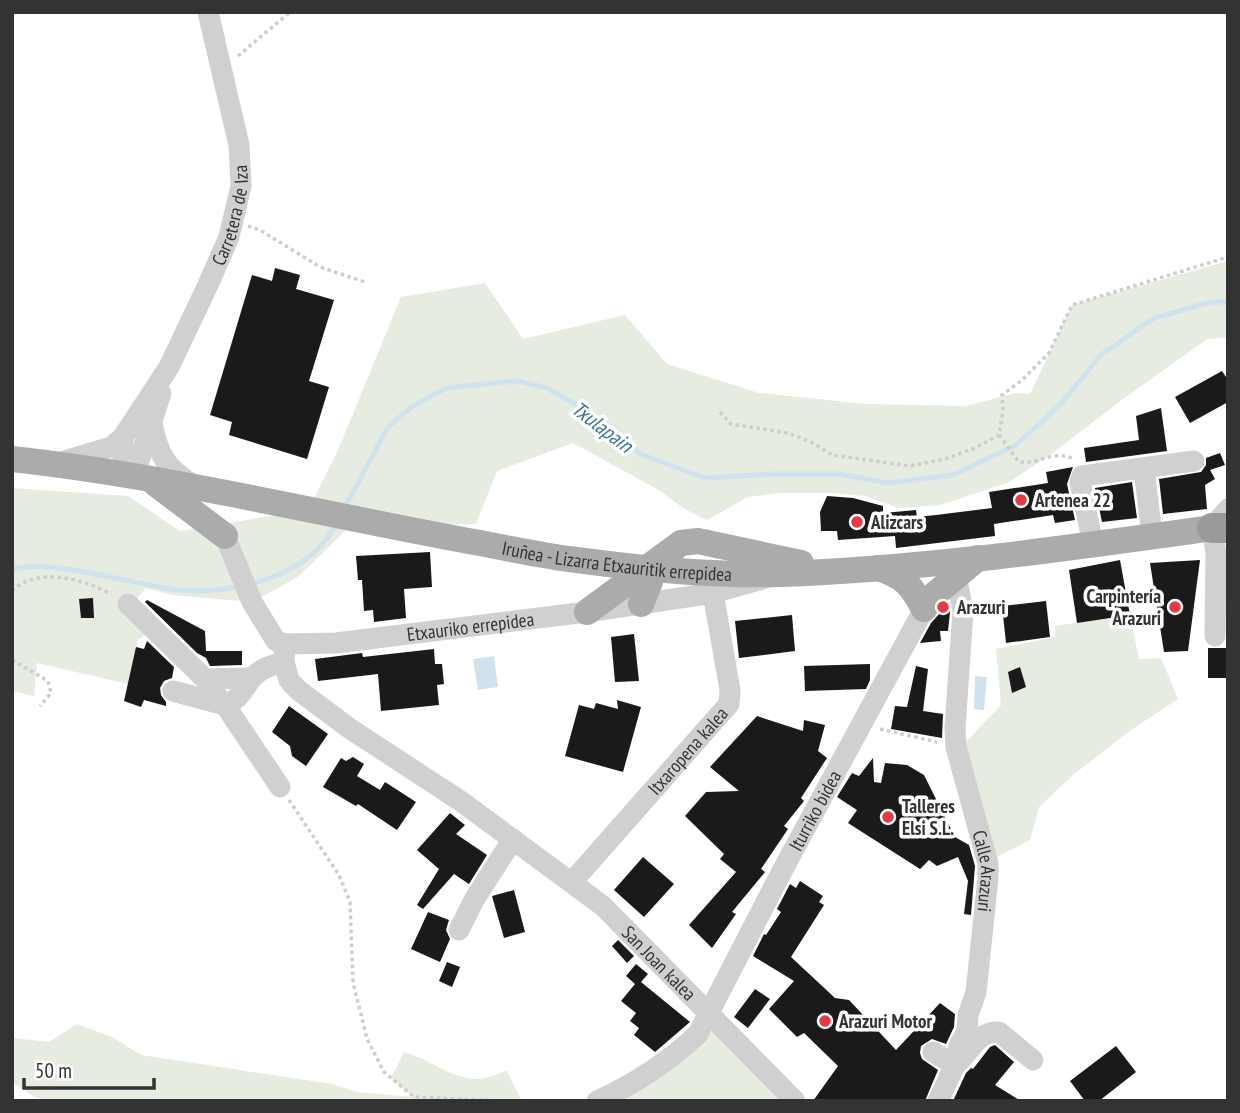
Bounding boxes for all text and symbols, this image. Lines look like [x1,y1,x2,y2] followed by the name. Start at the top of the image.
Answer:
[206,164,253,269] street label: Carretera de Iza
[566,395,640,459] water label: Txulapain
[1034,488,1111,512] place label: Artenea 22
[1013,492,1029,508] marker: Artenea 22
[870,510,924,534] place label: Alizcars
[849,514,865,530] marker: Alizcars
[500,536,732,586] street label: Iruñea - Lizarra Etxauritik errepidea
[1086,584,1161,630] place label: Carpintería Arazuri
[956,595,1006,619] place label: Arazuri
[935,599,951,615] marker: Arazuri
[1167,599,1183,615] marker: Carpintería Arazuri
[405,607,535,646] street label: Etxauriko errepidea
[643,702,733,800] street label: Itxaropena kalea
[783,766,846,855] street label: Iturriko bidea
[902,794,955,840] place label: Talleres Elsi S.L.
[880,809,896,825] marker: Talleres Elsi S.L.
[967,827,1000,913] street label: Calle Arazuri
[617,920,701,1006] street label: San Joan kalea
[838,1009,932,1033] place label: Arazuri Motor
[817,1013,833,1029] marker: Arazuri Motor
[24,1046,154,1090] scale bar
[35,1057,72,1084] text: 50 m

